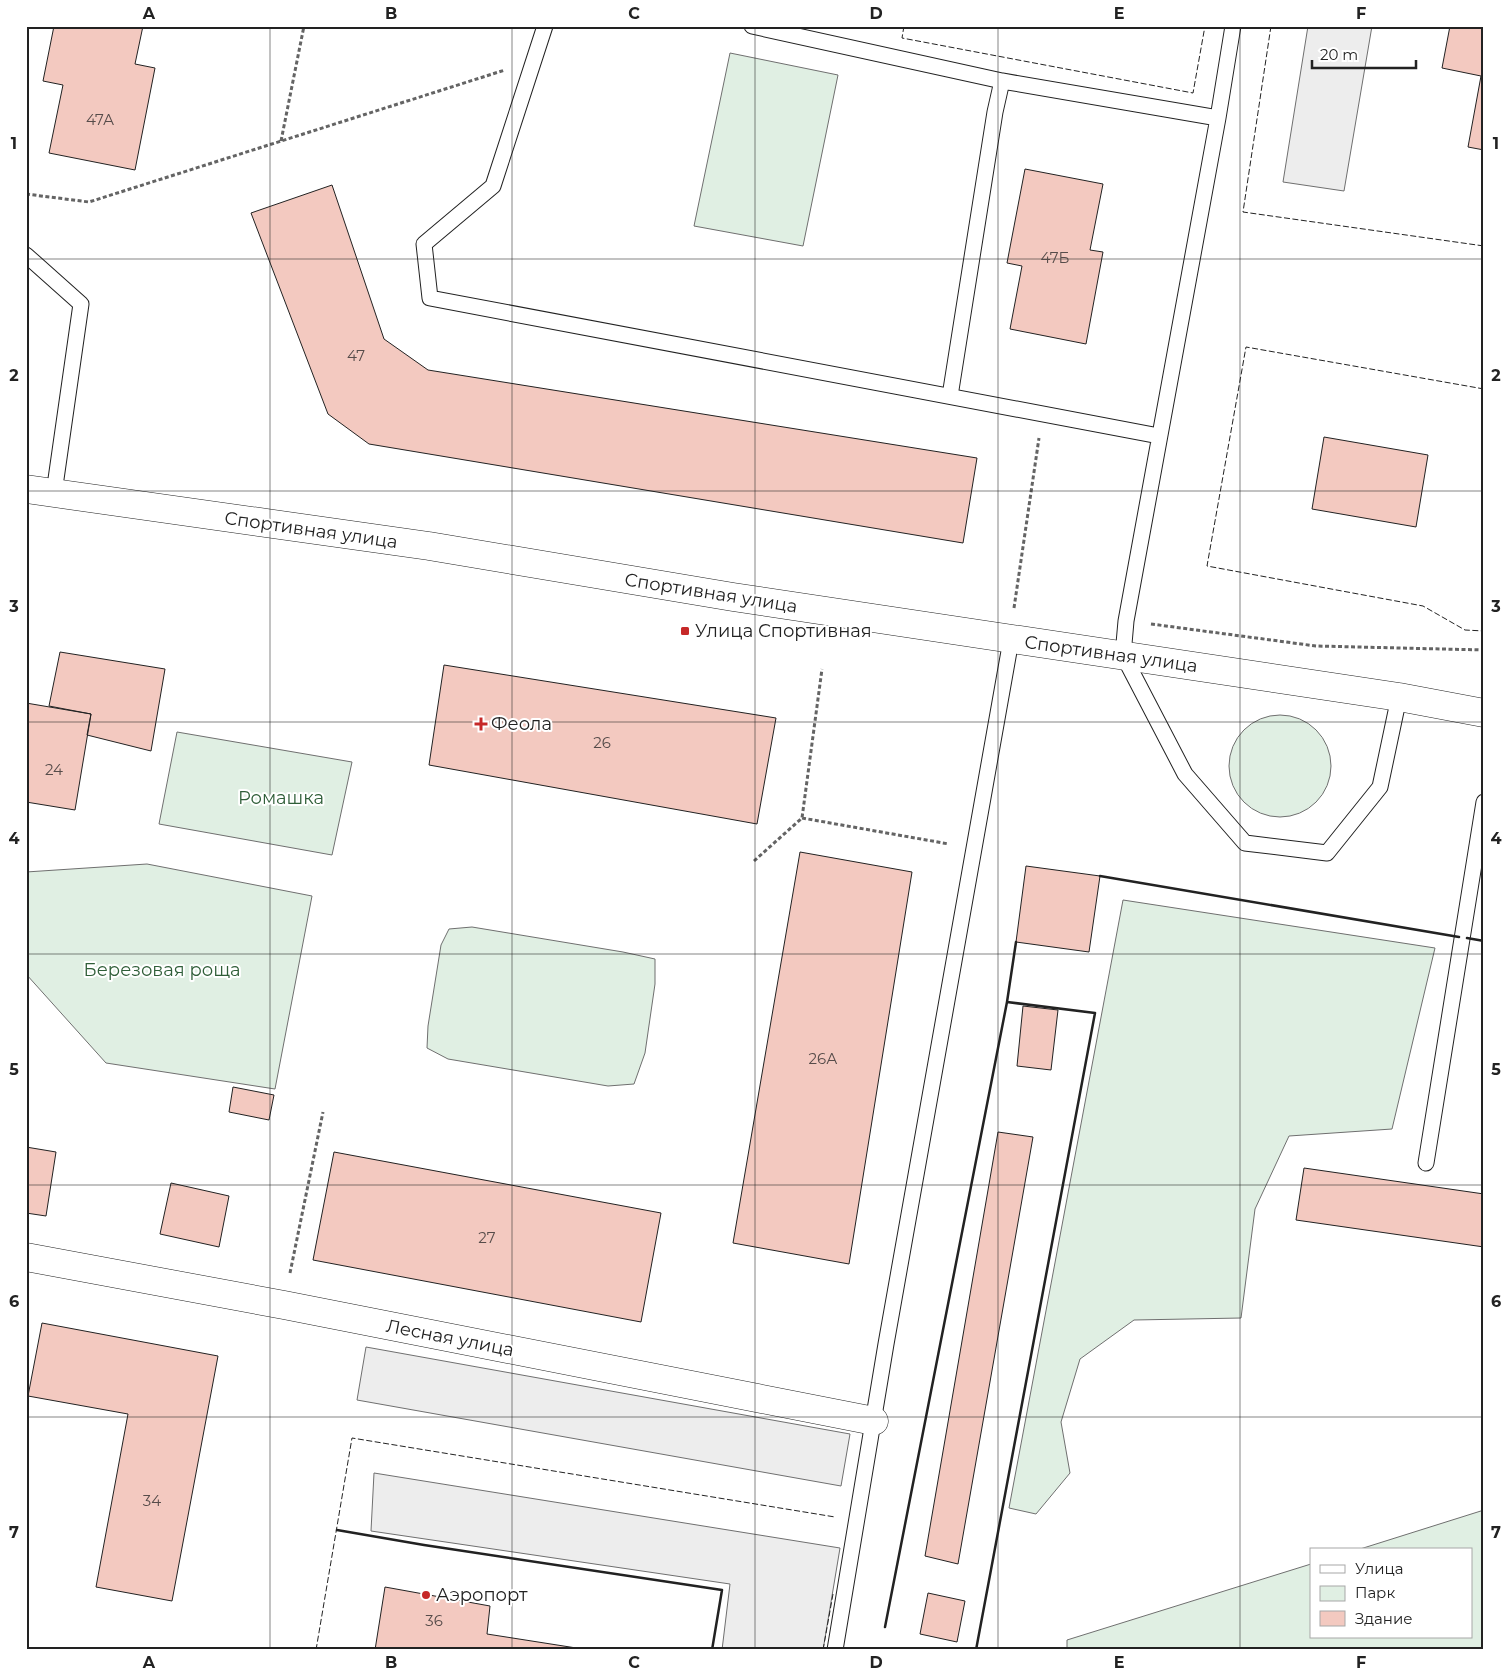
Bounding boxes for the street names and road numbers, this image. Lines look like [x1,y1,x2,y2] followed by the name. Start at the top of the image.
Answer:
[223,507,399,553] street label: Спортивная улица
[623,568,799,618] street label: Спортивная улица
[1023,631,1199,677] street label: Спортивная улица
[384,1315,516,1361] street label: Лесная улица

